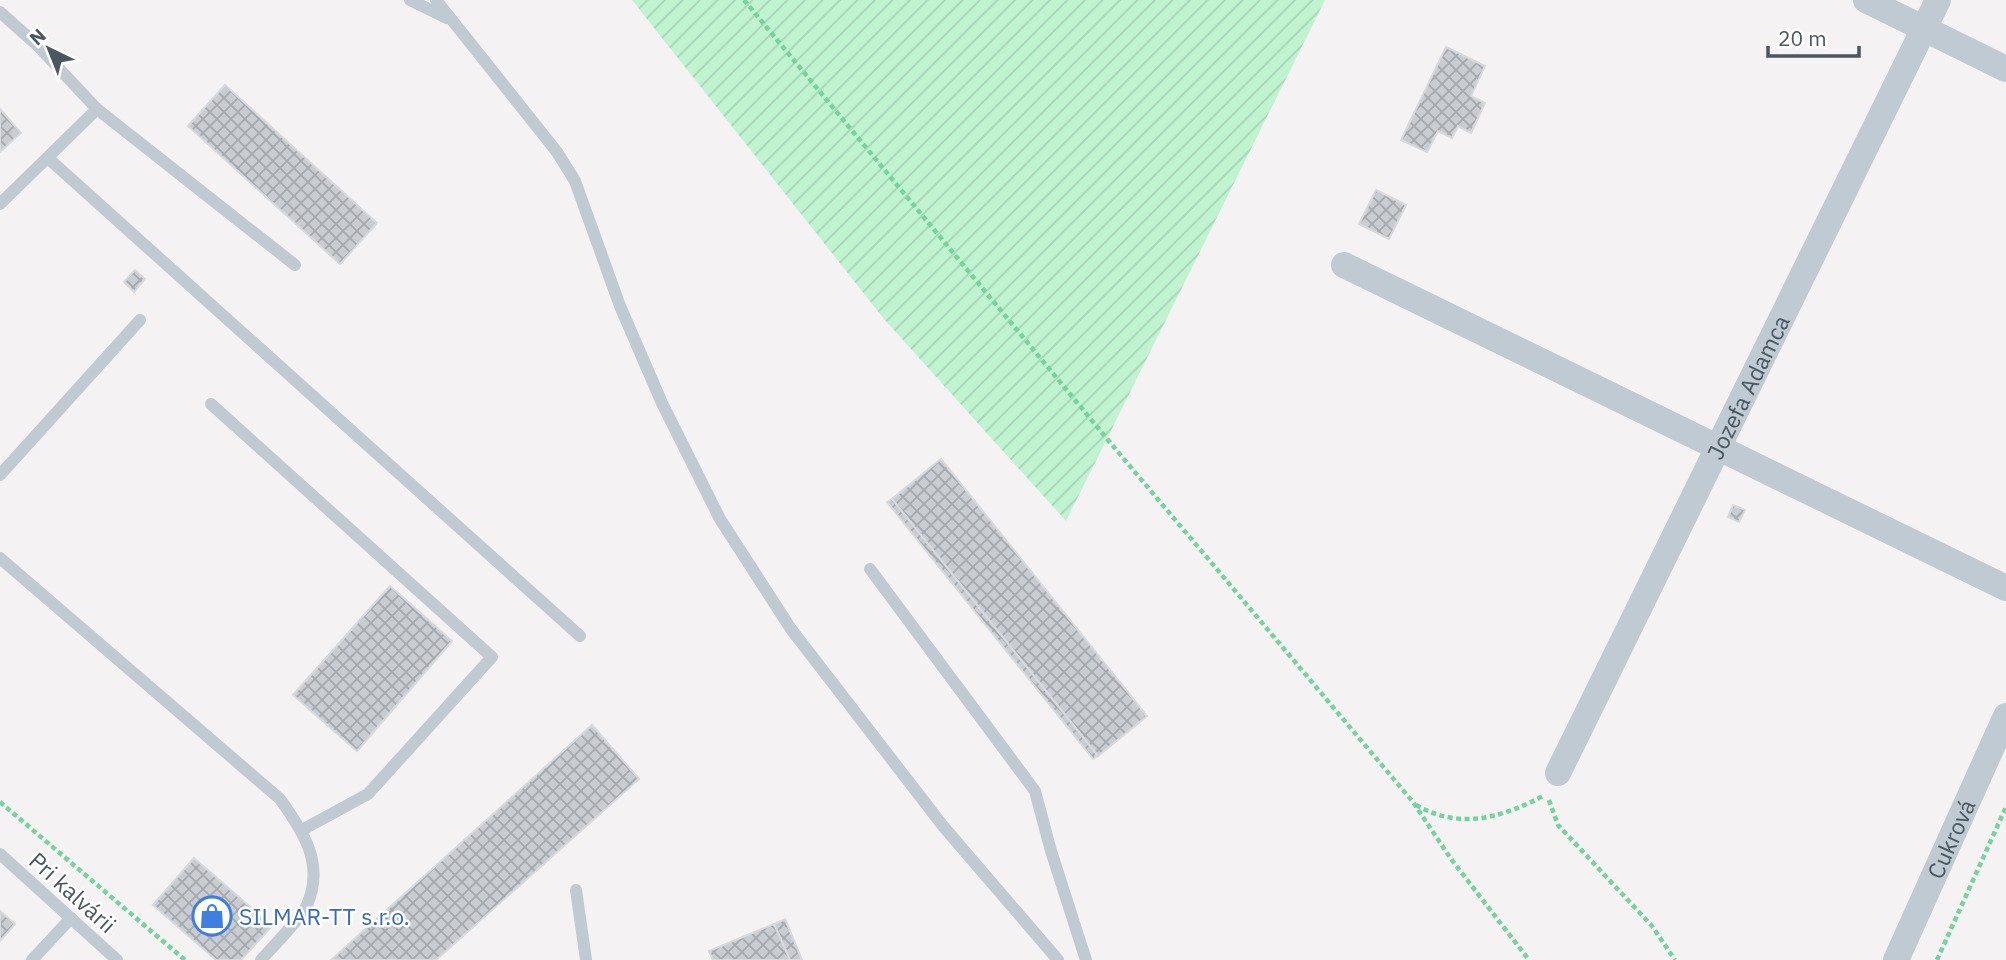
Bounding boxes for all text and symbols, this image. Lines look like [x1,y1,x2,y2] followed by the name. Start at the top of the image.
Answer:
[14,14,84,84] north arrow
[1768,14,1859,58] scale bar
[24,23,51,50] text: N
[1778,24,1827,52] text: 20 m
[1700,310,1796,464] street label: Jozefa Adamca
[1920,794,1982,883] street label: Cukrová
[23,845,123,939] street label: Pri kalvárii
[191,895,233,937] shop icon: SILMAR-TT s.r.o.
[239,901,410,931] place label: SILMAR-TT s.r.o.

